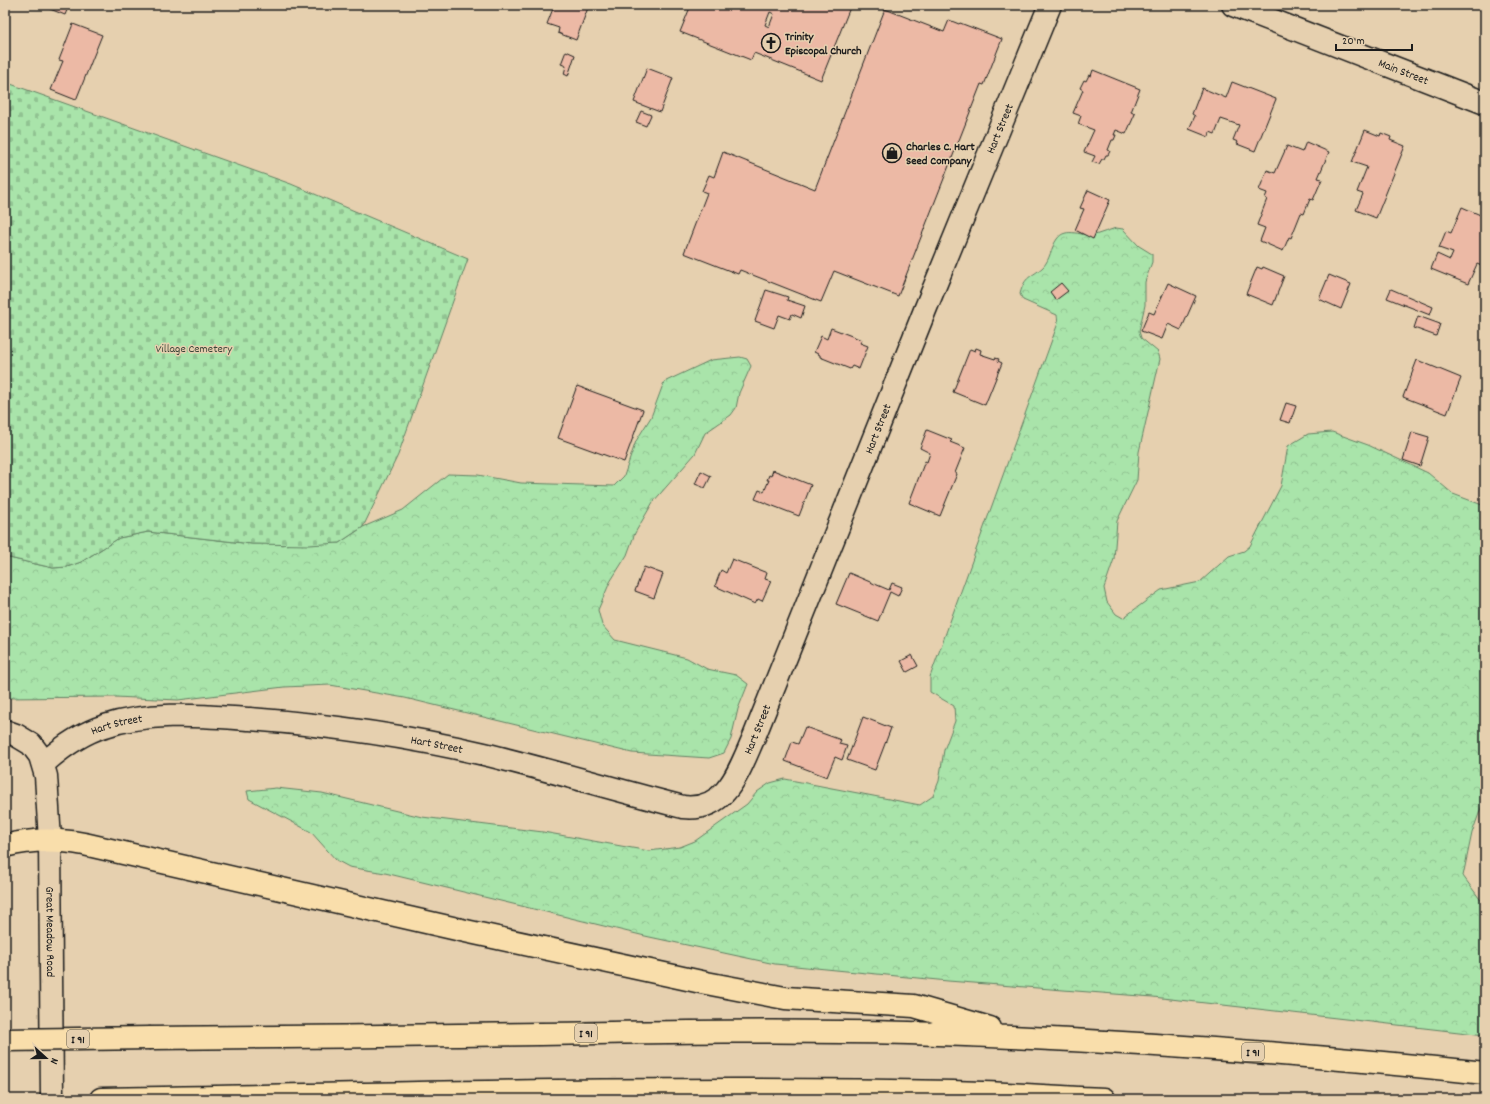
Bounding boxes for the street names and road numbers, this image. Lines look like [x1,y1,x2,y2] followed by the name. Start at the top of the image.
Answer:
[1376,55,1431,90] street label: Main Street
[983,101,1019,157] street label: Hart Street
[861,401,897,457] street label: Hart Street
[740,702,776,757] street label: Hart Street
[89,711,144,740] street label: Hart Street
[409,732,465,759] street label: Hart Street
[40,886,58,977] street label: Great Meadow Road
[575,1024,597,1042] road number: I 91
[67,1030,89,1048] road number: I 91
[1242,1043,1264,1061] road number: I 91

